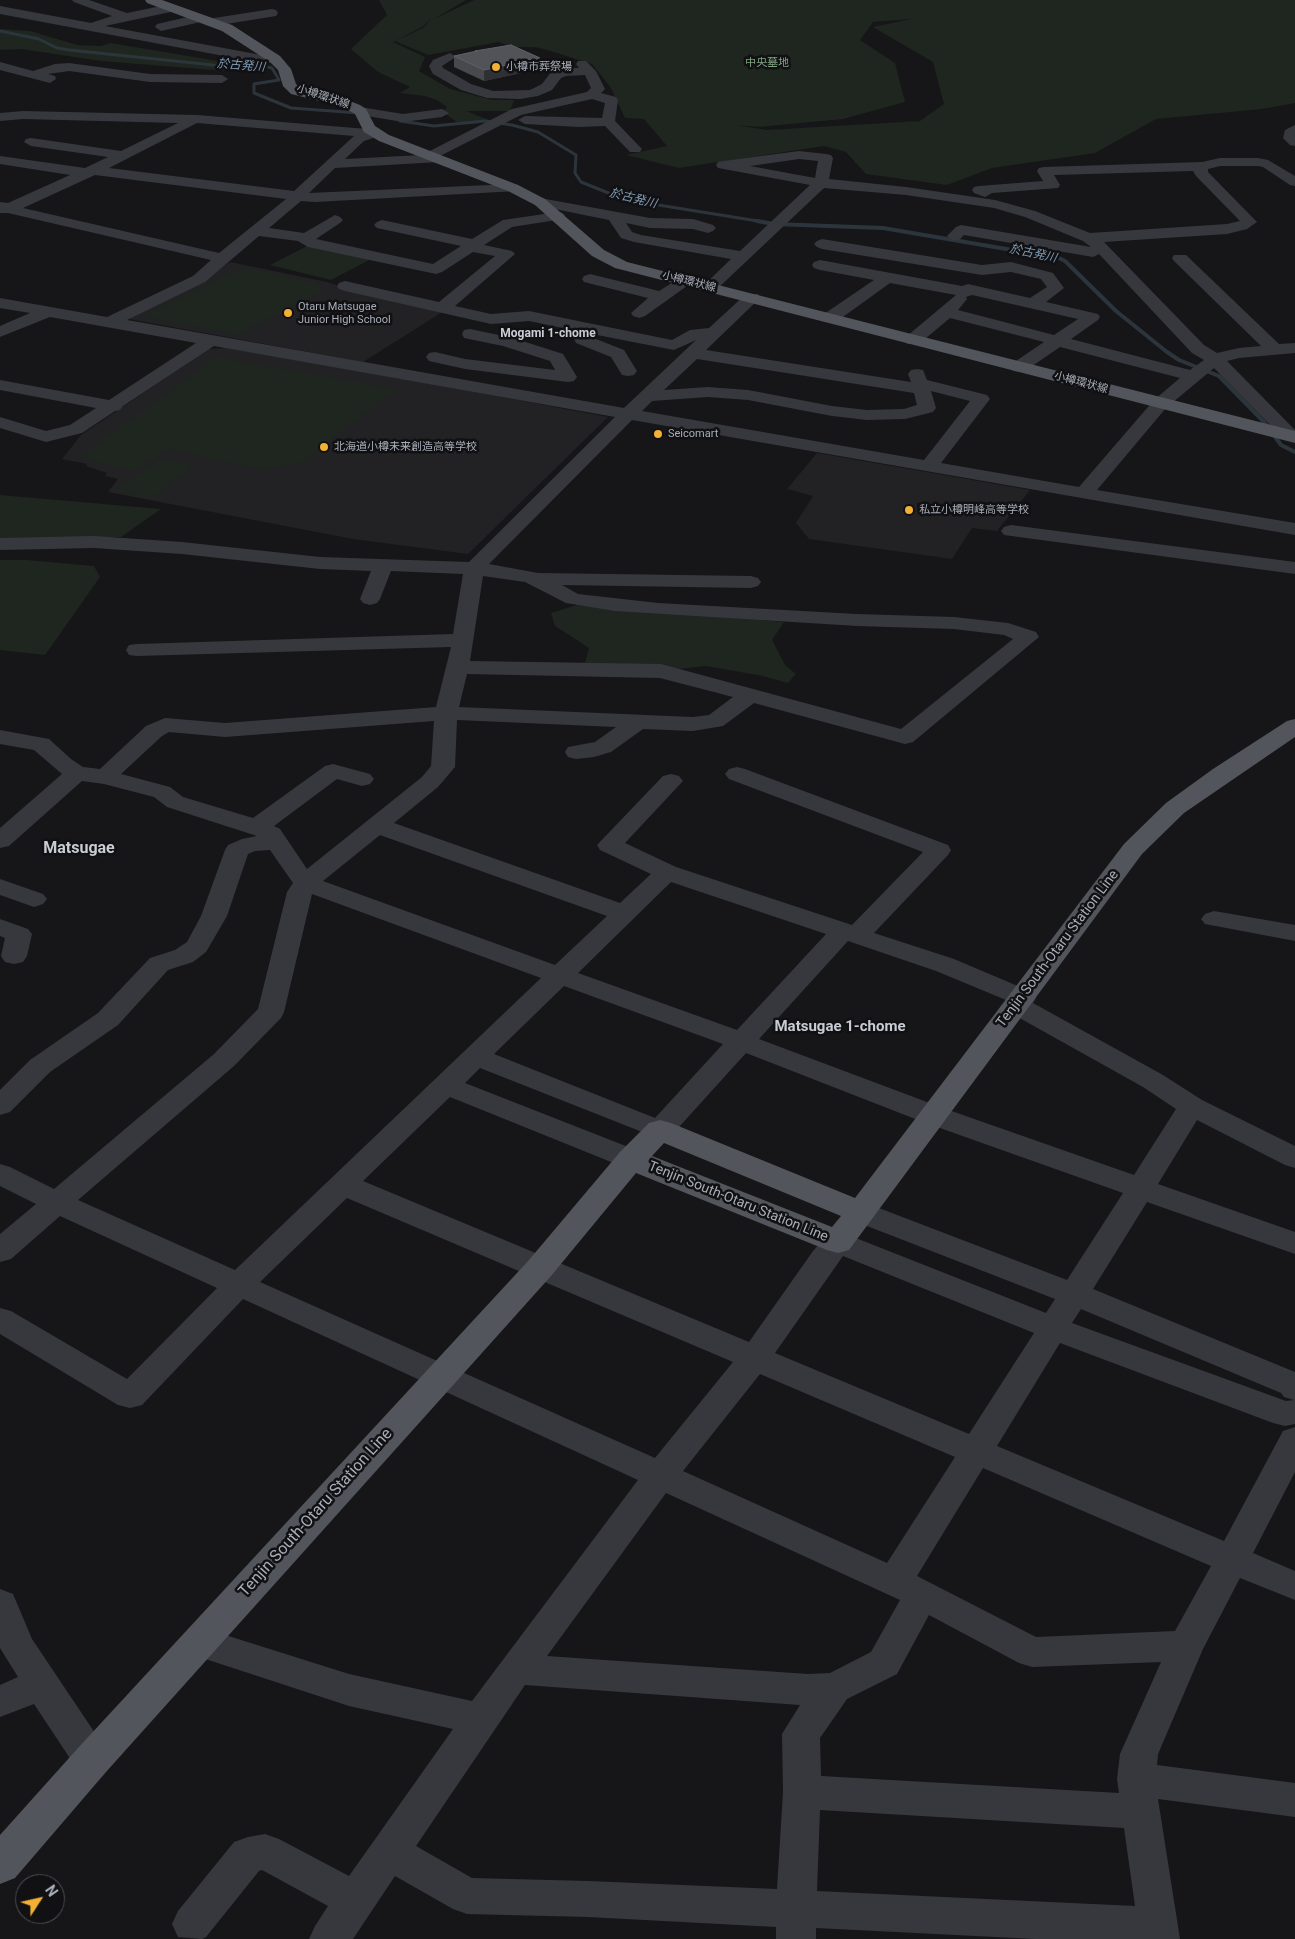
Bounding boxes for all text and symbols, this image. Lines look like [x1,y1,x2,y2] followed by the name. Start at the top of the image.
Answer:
[745,56,789,70] park label: 中央墓地
[216,57,266,75] water label: 於古発川
[506,60,572,74] place label: 小樽市葬祭場
[490,61,502,73] marker: 小樽市葬祭場
[295,82,351,112] street label: 小樽環状線
[608,186,658,212] water label: 於古発川
[1008,242,1058,266] water label: 於古発川
[661,269,717,295] street label: 小樽環状線
[298,300,391,326] place label: Otaru Matsugae Junior High School
[282,307,294,319] marker: Otaru Matsugae Junior High School
[500,327,596,341] district label: Mogami 1-chome
[1053,370,1109,396] street label: 小樽環状線
[668,427,718,441] place label: Seicomart
[652,428,664,440] marker: Seicomart
[334,440,477,454] place label: 北海道小樽未来創造高等学校
[318,441,330,453] marker: 北海道小樽未来創造高等学校
[919,503,1029,517] place label: 私立小樽明峰高等学校
[903,504,915,516] marker: 私立小樽明峰高等学校
[43,839,115,859] district label: Matsugae
[993,867,1123,1031] street label: Tenjin South-Otaru Station Line
[774,1018,906,1036] district label: Matsugae 1-chome
[646,1158,830,1246] street label: Tenjin South-Otaru Station Line
[235,1425,397,1601] street label: Tenjin South-Otaru Station Line
[15,1874,65,1924] north arrow
[42,1882,61,1900] text: N

